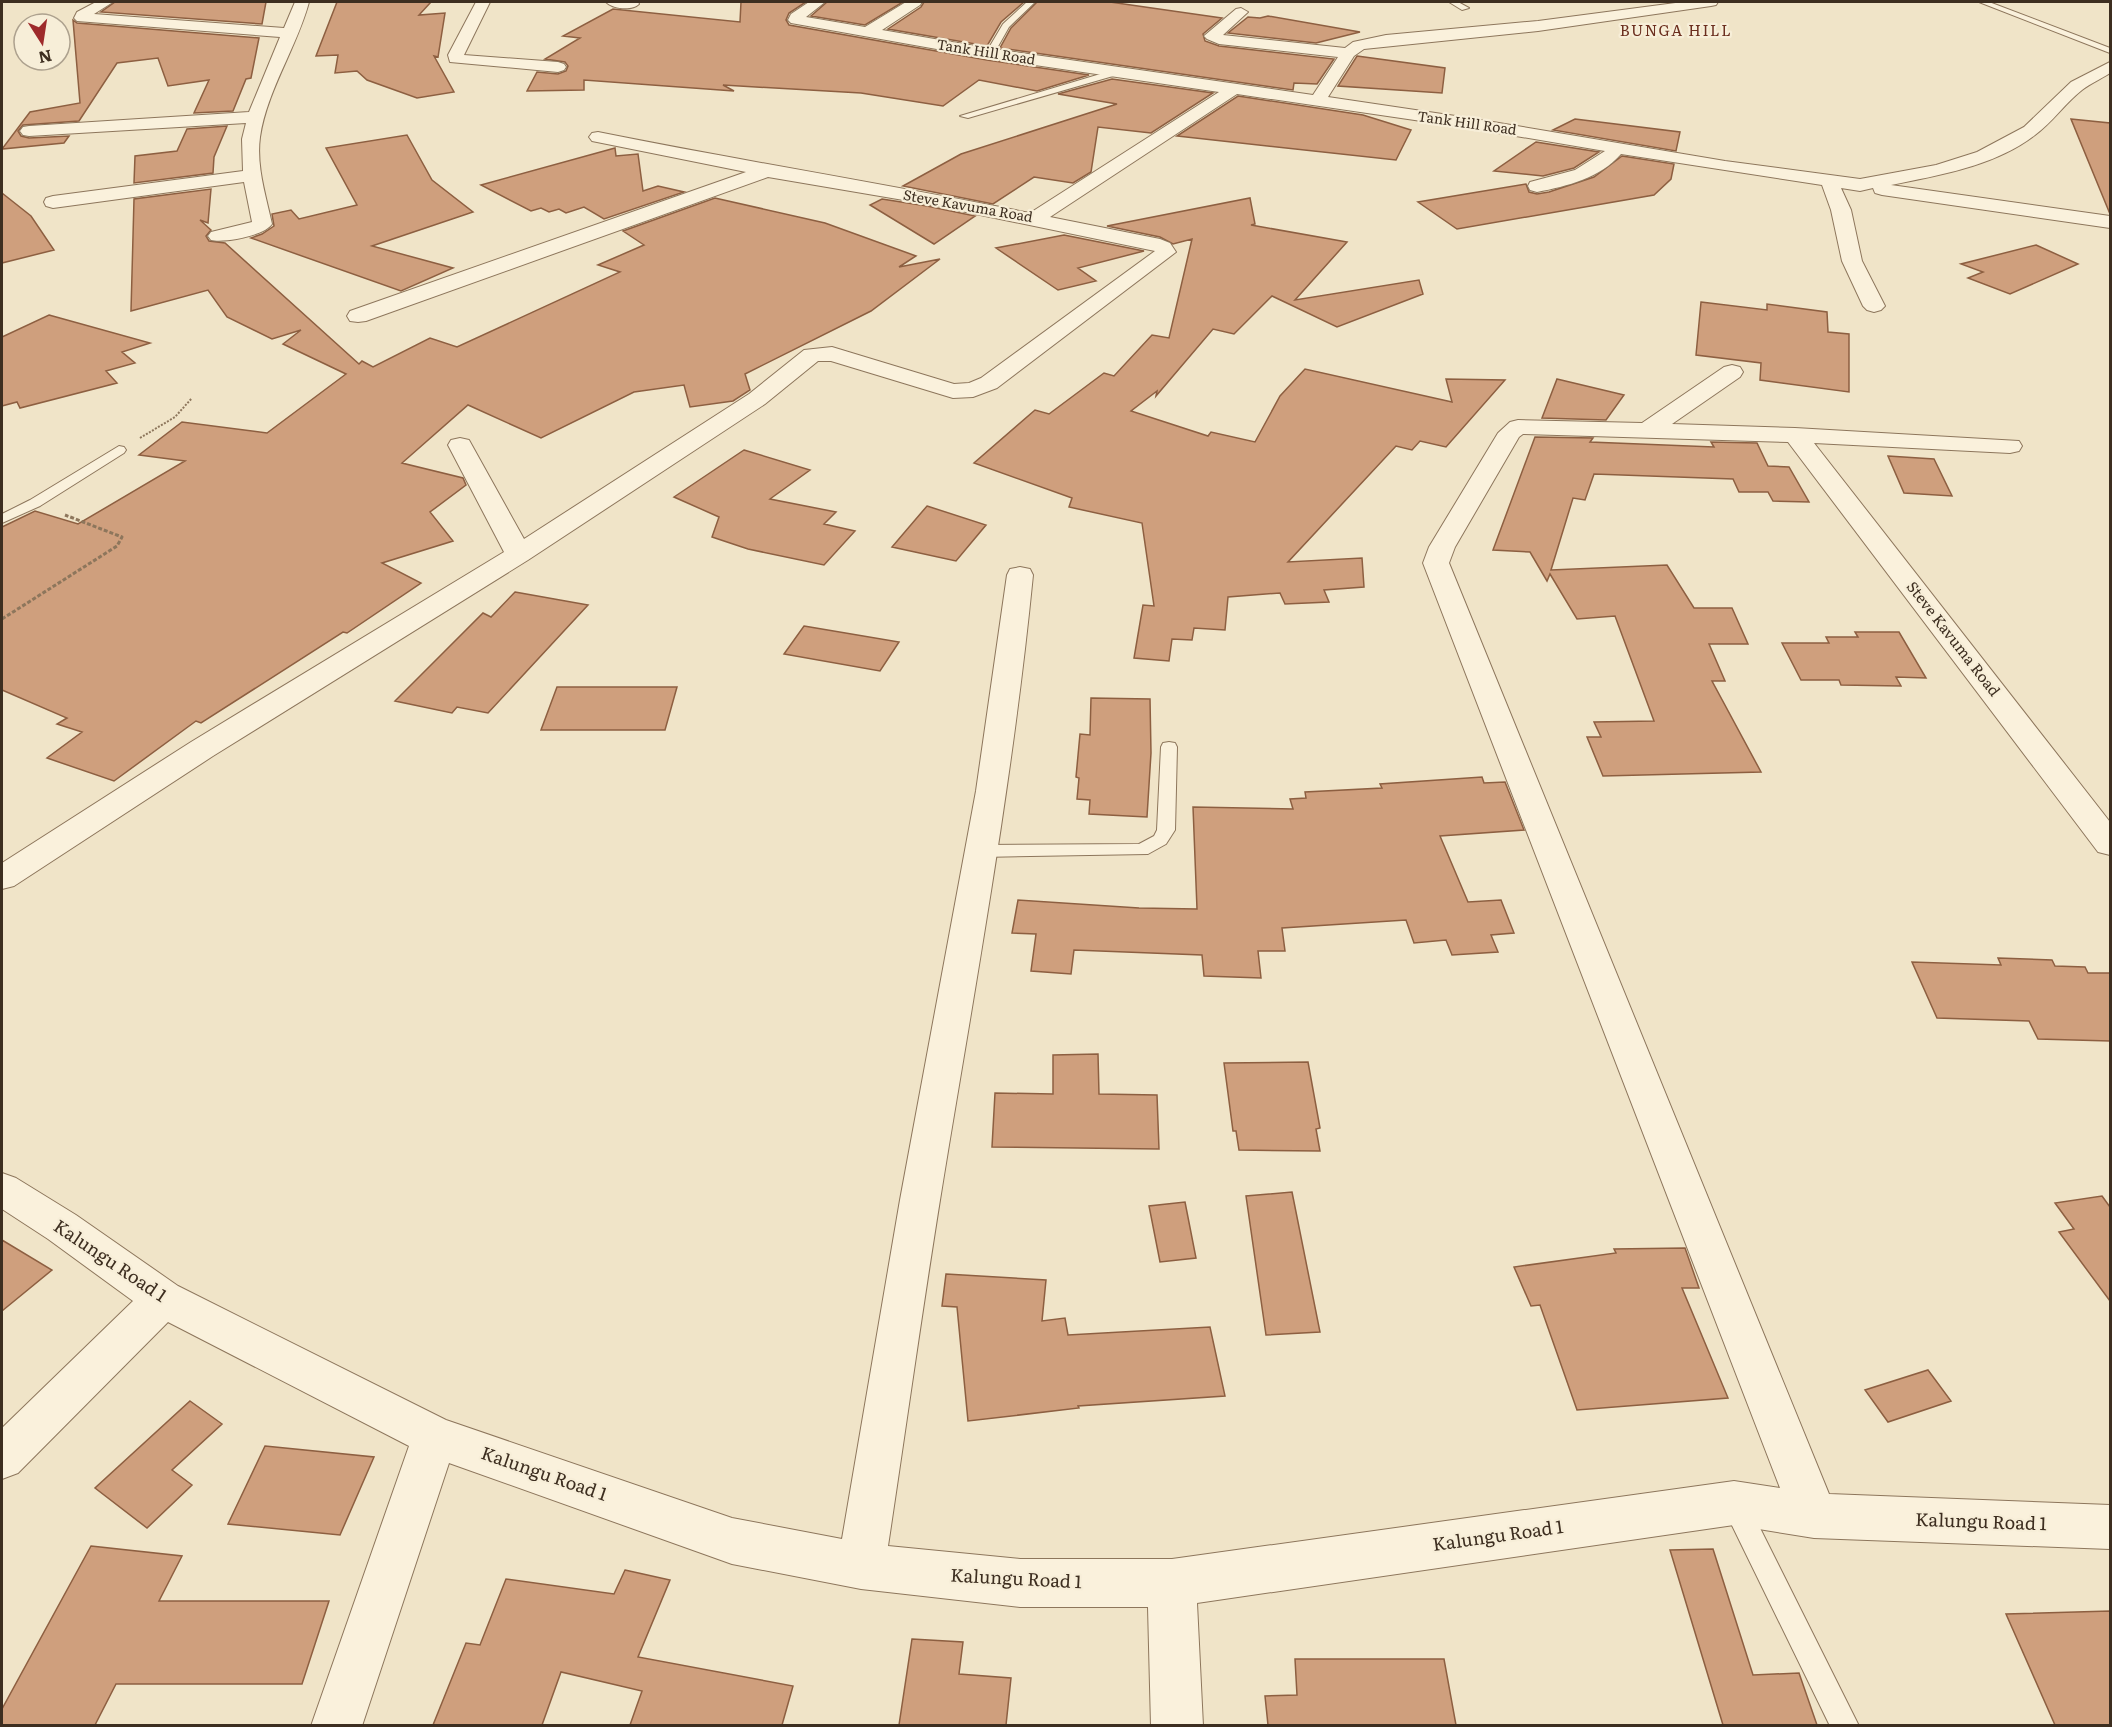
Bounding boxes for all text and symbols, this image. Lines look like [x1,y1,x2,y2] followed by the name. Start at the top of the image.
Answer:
[12,12,72,72] north arrow
[1620,18,1732,41] district label: BUNGA HILL
[935,33,1037,69] street label: Tank Hill Road
[36,45,54,71] text: N
[1416,105,1518,139] street label: Tank Hill Road
[902,184,1035,226] street label: Steve Kavuma Road
[1902,576,2007,701] street label: Steve Kavuma Road
[49,1212,173,1308] street label: Kalungu Road 1
[478,1438,611,1507] street label: Kalungu Road 1
[1915,1505,2047,1536] street label: Kalungu Road 1
[1431,1512,1565,1557] street label: Kalungu Road 1
[950,1561,1083,1594] street label: Kalungu Road 1

